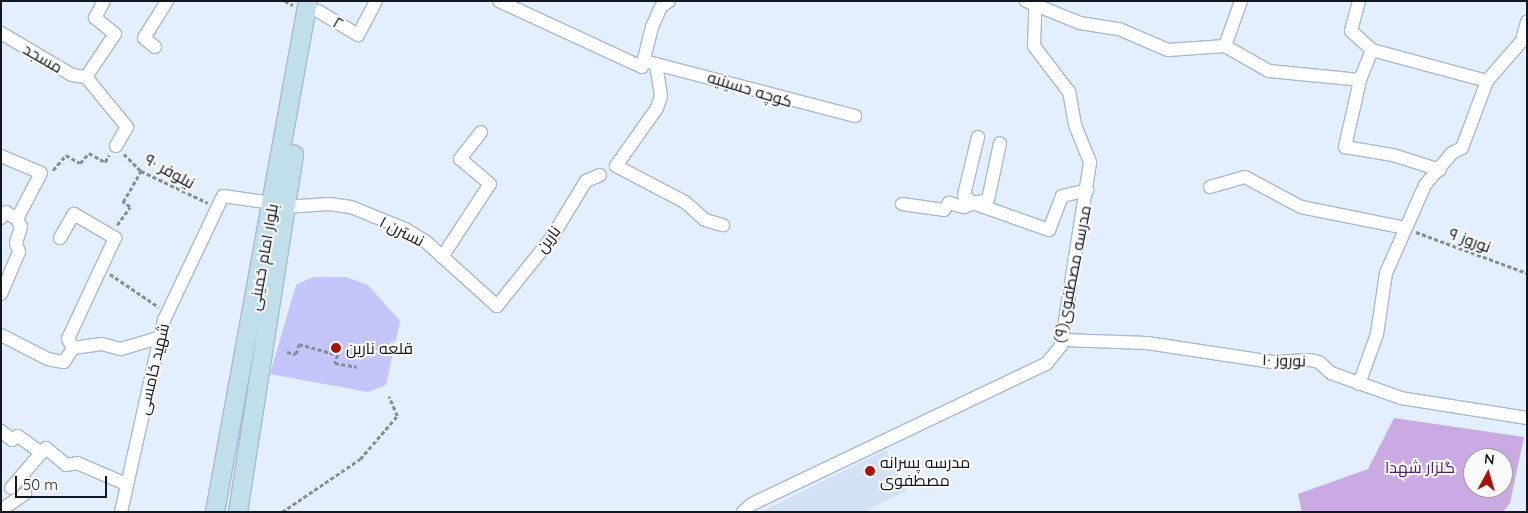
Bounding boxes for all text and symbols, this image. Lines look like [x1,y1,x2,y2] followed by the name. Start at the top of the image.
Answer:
[330,13,346,33] street label: ۲
[20,39,66,77] street label: مسجد
[705,67,795,111] street label: کوچه حسینیه
[142,149,198,193] street label: نیلوفر ۹۰
[244,202,282,312] street label: بلوار امام خمینی
[1049,204,1095,344] street label: مدرسه مصطفوی(۹)
[376,212,428,250] street label: نسترن ۱
[532,222,564,256] street label: نارین
[1446,224,1494,256] street label: نوروز ۹
[133,321,173,417] street label: شهید خامسی
[346,338,413,358] place label: قلعه نارین
[330,342,342,354] marker: قلعه نارین
[1262,350,1306,370] street label: نوروز ۱۰
[1463,448,1513,498] north arrow
[1483,450,1496,469] text: N
[880,452,970,490] place label: مدرسه پسرانه مصطفوی
[1385,457,1455,477] park label: گلزار شهدا
[864,465,876,477] marker: مدرسه پسرانه مصطفوی
[18,466,110,498] scale bar
[23,475,58,494] text: 50 m

